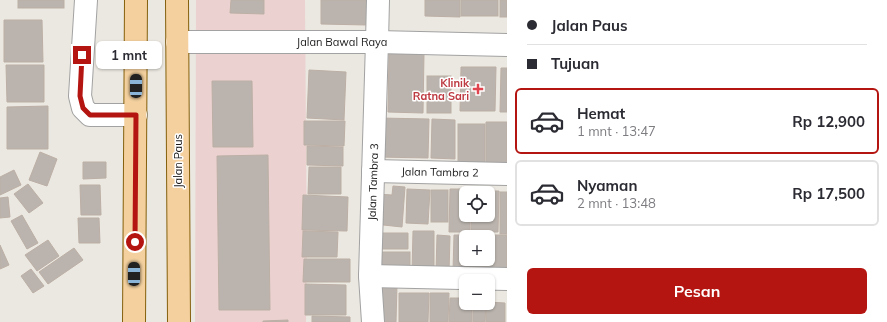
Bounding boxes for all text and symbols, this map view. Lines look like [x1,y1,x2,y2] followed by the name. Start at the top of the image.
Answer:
[551,16,628,35] text: Jalan Paus
[297,35,387,49] street label: Jalan Bawal Raya
[96,41,162,69] callout: 1 mnt
[73,46,91,64] route end
[111,47,147,63] text: 1 mnt
[551,54,599,73] text: Tujuan
[130,74,142,98] car
[413,76,470,103] place label: Klinik Ratna Sari
[472,83,484,95] marker: Klinik Ratna Sari
[529,103,565,139] icon: car
[577,104,625,123] text: Hemat
[792,112,865,131] text: Rp 12,900
[577,123,656,139] text: 1 mnt · 13:47
[171,134,185,188] street label: Jalan Paus
[365,143,381,221] street label: Jalan Tambra 3
[401,164,479,180] street label: Jalan Tambra 2
[529,175,565,211] icon: car
[577,176,637,195] text: Nyaman
[792,184,865,203] text: Rp 17,500
[459,186,495,310] map controls
[459,186,495,222] button: locate
[577,195,656,211] text: 2 mnt · 13:48
[459,230,495,266] button: +
[126,233,144,251] route start
[128,262,140,286] car
[527,268,867,314] button: Pesan
[459,274,495,310] button: −

